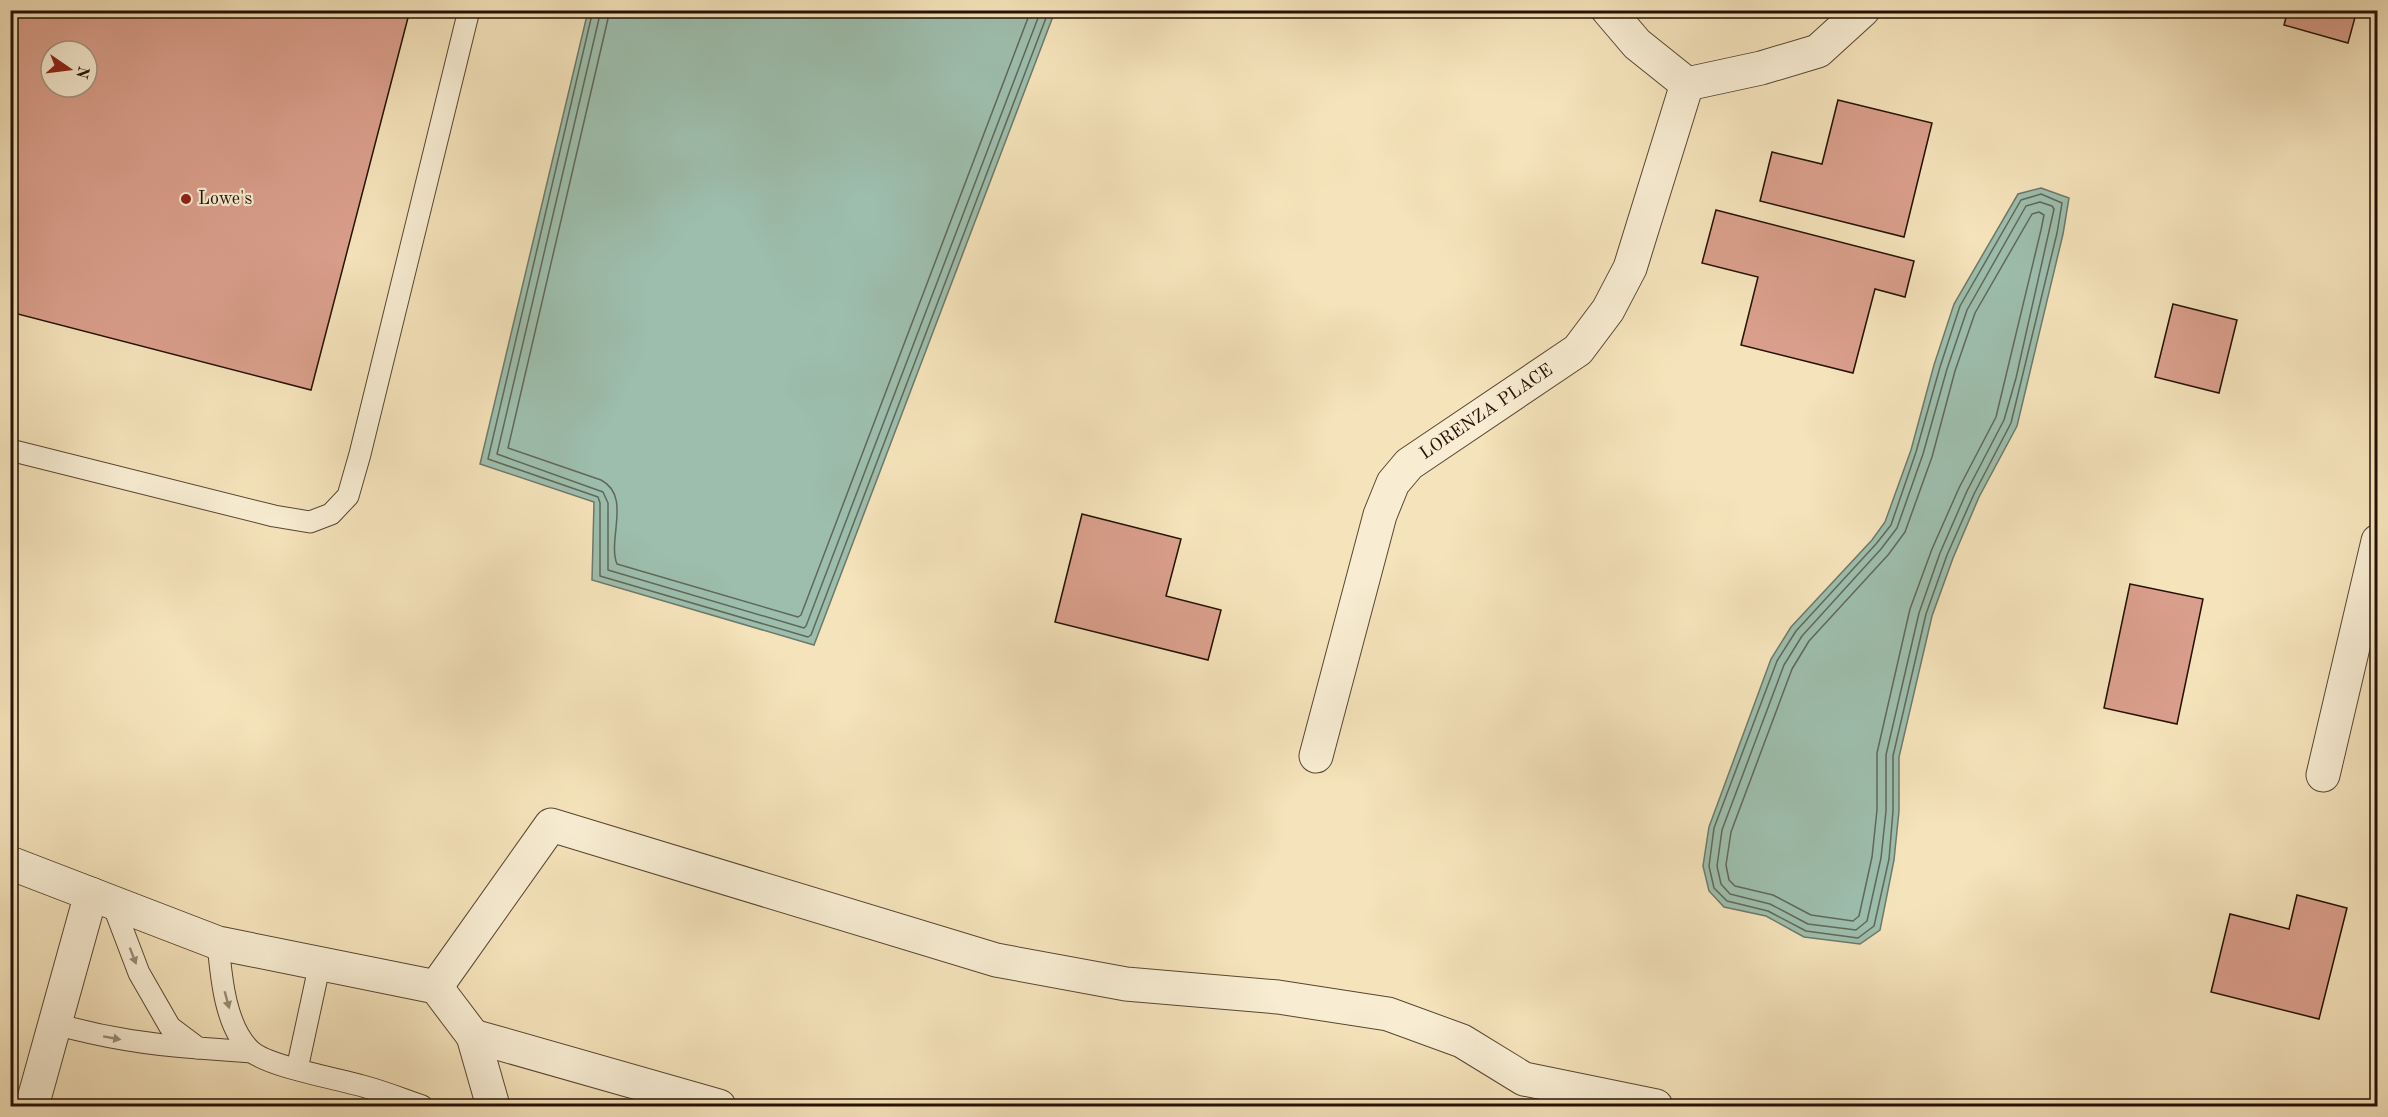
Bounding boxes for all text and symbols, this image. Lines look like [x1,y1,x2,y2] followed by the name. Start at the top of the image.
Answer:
[39,39,99,99] north arrow
[72,64,91,81] text: N
[198,190,252,208] place label: Lowe's
[179,192,193,206] marker: Lowe's
[1417,361,1556,463] street label: LORENZA PLACE
[129,947,138,965] one-way arrow
[223,991,232,1009] one-way arrow
[102,1034,121,1043] one-way arrow

